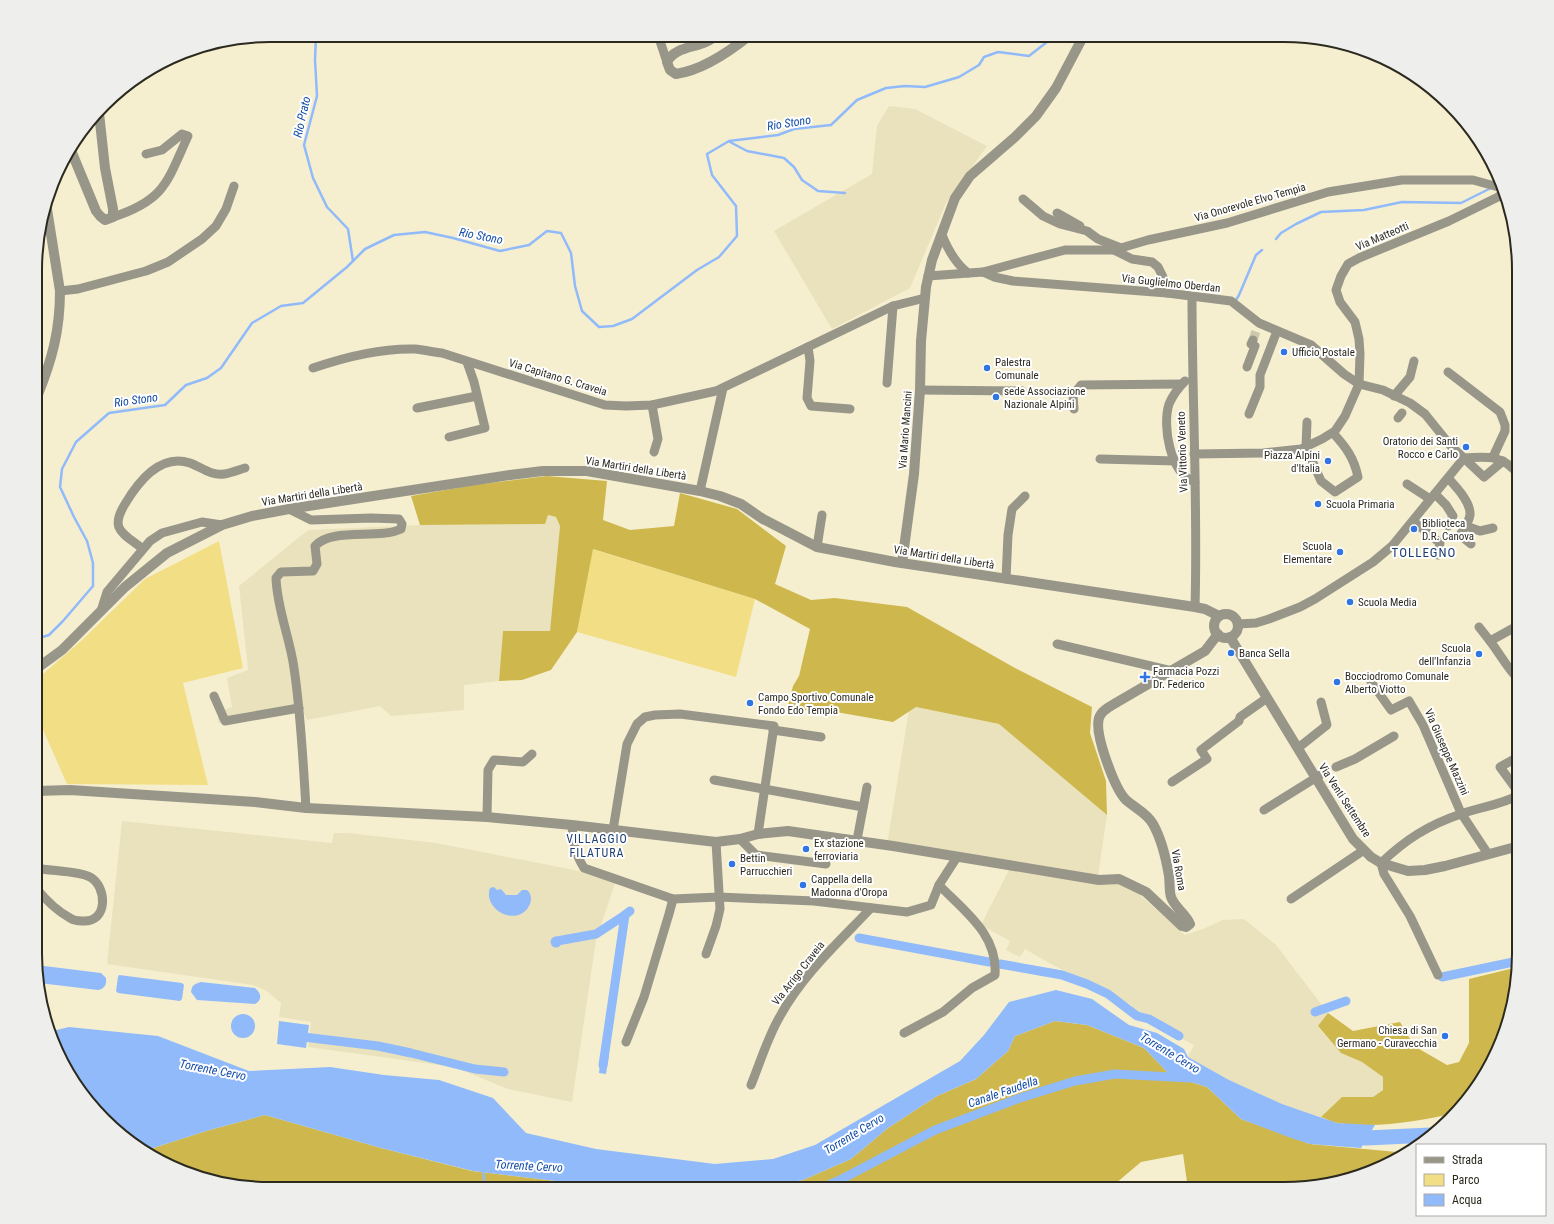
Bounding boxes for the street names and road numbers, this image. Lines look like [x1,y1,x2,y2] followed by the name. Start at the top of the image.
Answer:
[1193,180,1307,225] street label: Via Onorevole Elvo Tempia
[1354,219,1411,253] street label: Via Matteotti
[1121,272,1221,295] street label: Via Guglielmo Oberdan
[507,356,608,399] street label: Via Capitano G. Craveia
[896,390,915,470] street label: Via Mario Mancini
[1175,411,1190,493] street label: Via Vittorio Veneto
[585,454,687,483] street label: Via Martiri della Libertà
[261,480,363,509] street label: Via Martiri della Libertà
[893,543,995,572] street label: Via Martiri della Libertà
[1422,707,1471,797] street label: Via Giuseppe Mazzini
[1316,761,1373,840] street label: Via Venti Settembre
[1169,849,1189,892] street label: Via Roma
[769,939,827,1008] street label: Via Arrigo Craveia

